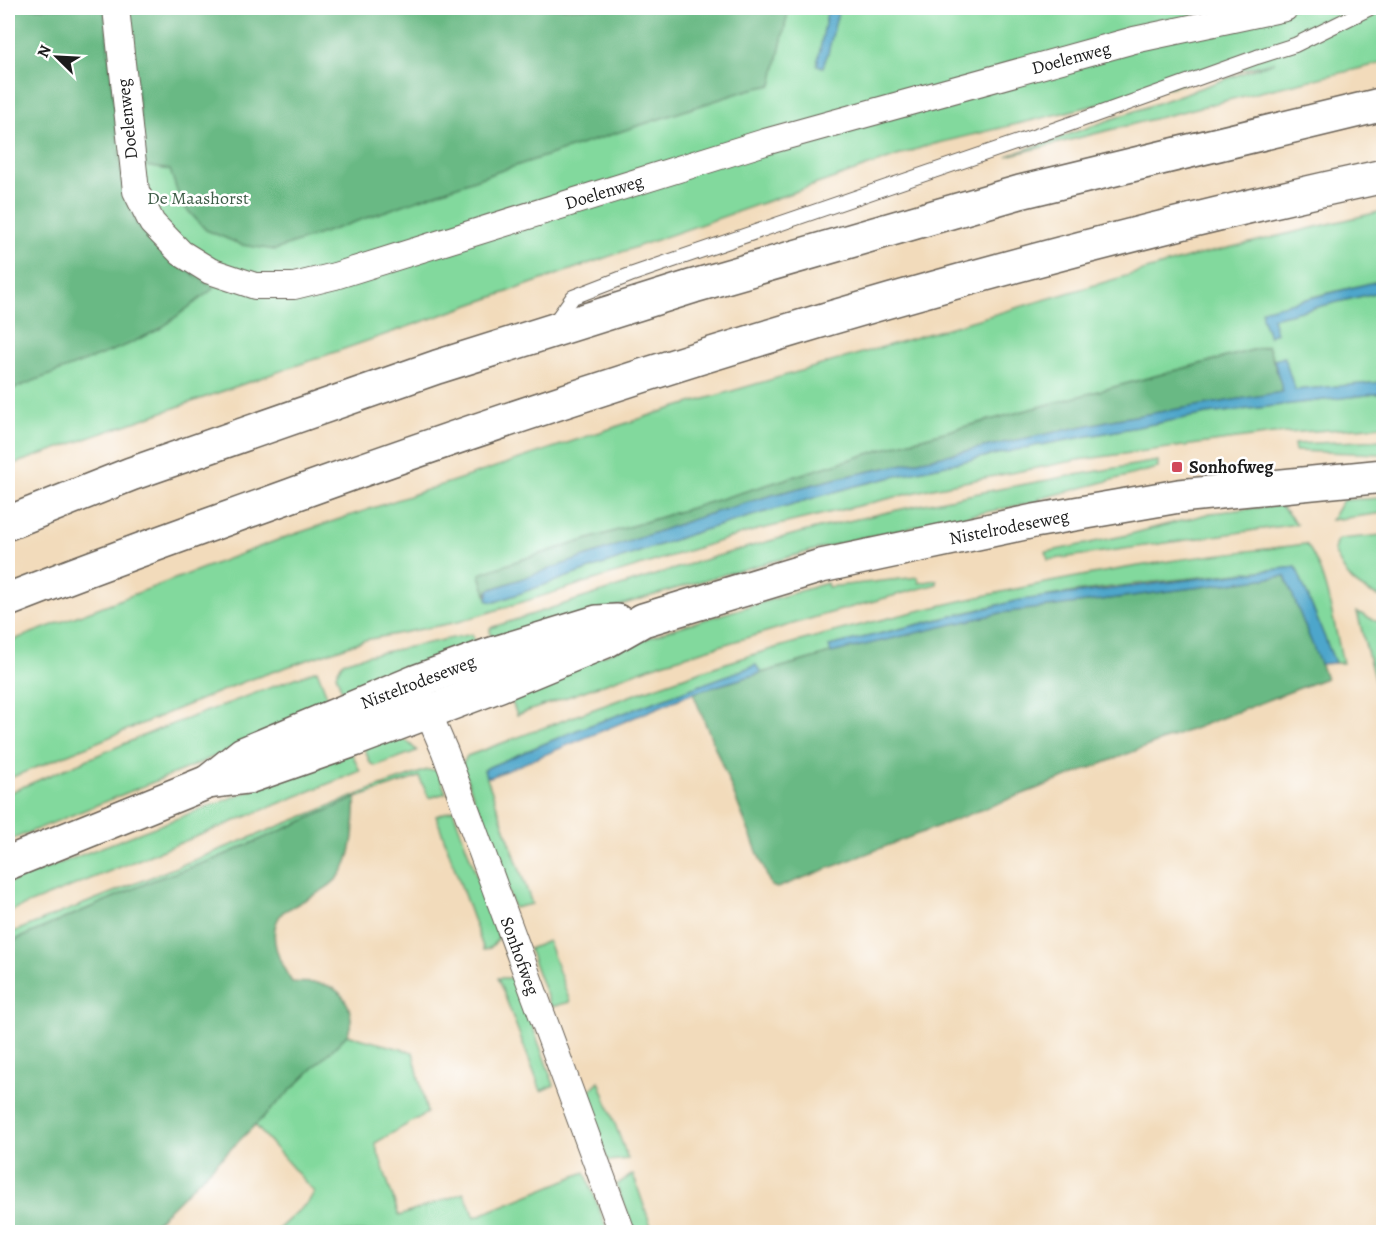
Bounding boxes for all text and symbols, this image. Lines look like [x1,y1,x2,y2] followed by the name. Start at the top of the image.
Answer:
[27,27,87,87] north arrow
[1029,36,1113,80] street label: Doelenweg
[32,41,57,61] text: N
[111,77,143,161] street label: Doelenweg
[562,169,646,215] street label: Doelenweg
[147,186,249,210] park label: De Maashorst
[1189,455,1274,479] place label: Sonhofweg
[1170,460,1184,474] marker: Sonhofweg
[947,504,1071,550] street label: Nistelrodeseweg
[357,649,479,715] street label: Nistelrodeseweg
[495,913,545,999] street label: Sonhofweg

